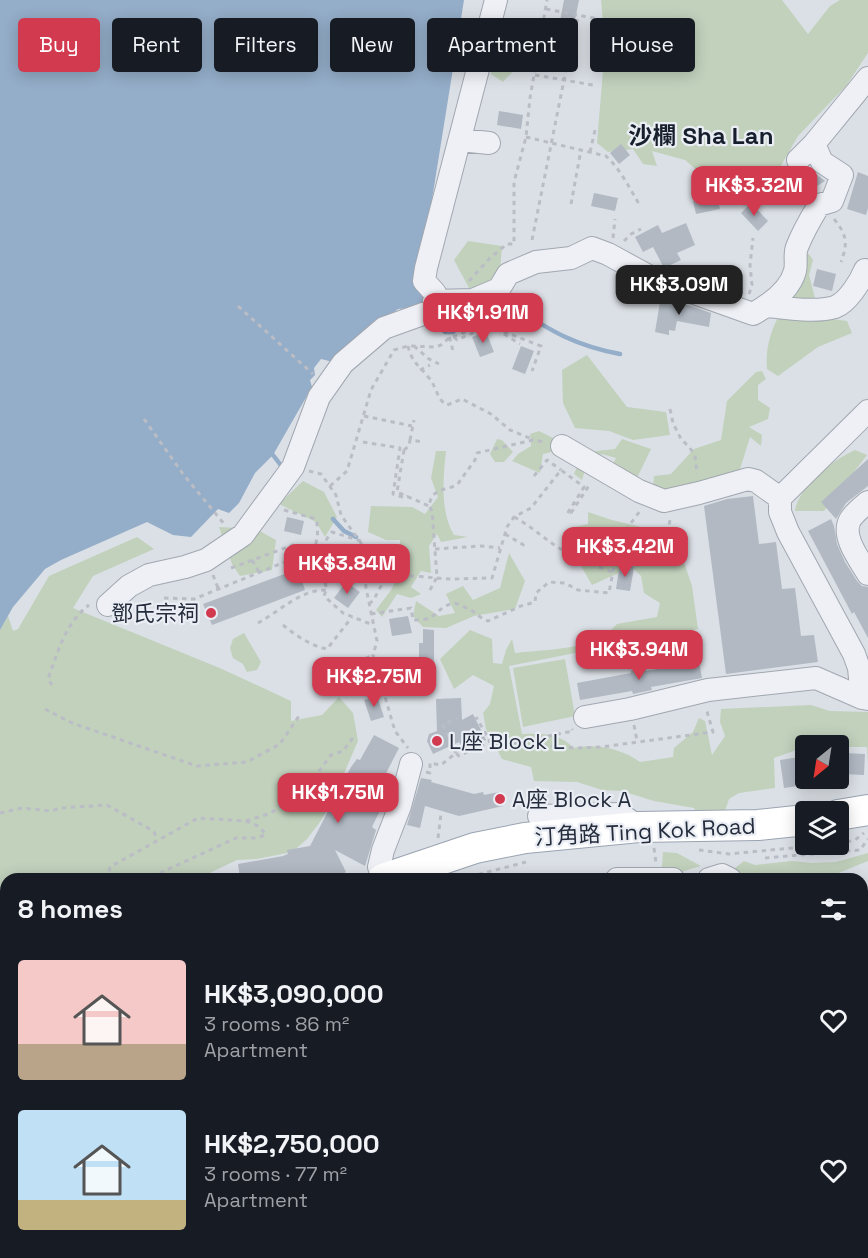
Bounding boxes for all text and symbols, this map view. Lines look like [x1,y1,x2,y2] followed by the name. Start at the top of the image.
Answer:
[18,18,100,72] chip: Buy
[112,18,202,72] chip: Rent
[214,18,318,72] chip: Filters
[330,18,415,72] chip: New
[427,18,578,72] chip: Apartment
[590,18,695,72] chip: House
[628,120,774,151] district label: 沙欄 Sha Lan
[692,166,816,217] pin: HK$3.32M
[705,172,803,198] text: HK$3.32M
[617,265,741,316] pin: HK$3.09M
[630,271,728,297] text: HK$3.09M
[421,293,545,344] pin: HK$1.91M
[437,299,529,325] text: HK$1.91M
[563,527,687,578] pin: HK$3.42M
[576,533,674,559] text: HK$3.42M
[285,544,409,595] pin: HK$3.84M
[298,550,396,576] text: HK$3.84M
[111,599,199,627] place label: 鄧氏宗祠
[204,606,218,620] marker: 鄧氏宗祠
[577,630,701,681] pin: HK$3.94M
[590,636,688,662] text: HK$3.94M
[312,657,436,708] pin: HK$2.75M
[326,663,422,689] text: HK$2.75M
[449,727,565,755] place label: L座 Block L
[430,734,444,748] marker: L座 Block L
[795,735,849,789] north arrow
[795,735,849,855] map controls
[276,773,400,824] pin: HK$1.75M
[292,779,384,805] text: HK$1.75M
[512,785,631,813] place label: A座 Block A
[493,792,507,806] marker: A座 Block A
[795,801,849,855] button: layers
[534,811,756,851] street label: 汀角路 Ting Kok Road
[18,892,123,926] text: 8 homes
[817,893,850,926] icon: filters
[204,977,384,1011] text: HK$3,090,000
[66,984,138,1056] icon: home
[817,1004,850,1037] icon: heart
[204,1011,349,1037] text: 3 rooms · 86 m²
[204,1037,308,1063] text: Apartment
[204,1127,380,1161] text: HK$2,750,000
[66,1134,138,1206] icon: home
[817,1154,850,1187] icon: heart
[204,1161,347,1187] text: 3 rooms · 77 m²
[204,1187,308,1213] text: Apartment

